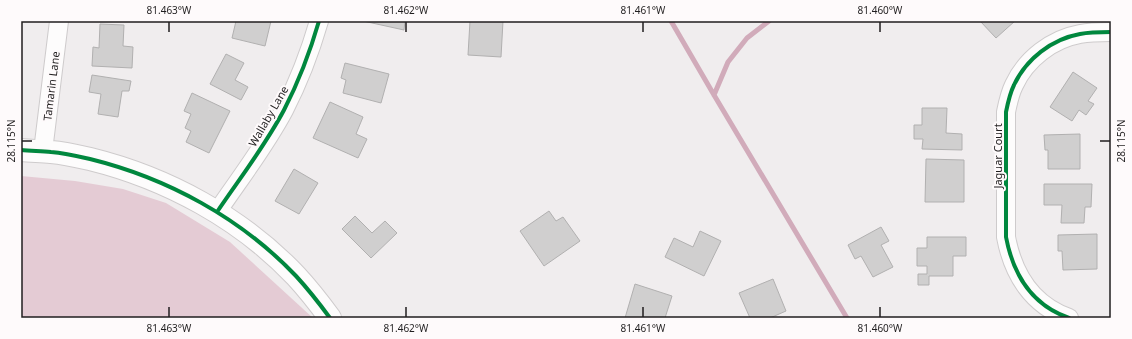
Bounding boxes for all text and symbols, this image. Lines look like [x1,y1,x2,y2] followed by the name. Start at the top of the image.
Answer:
[147,3,192,17] text: 81.463°W
[384,3,429,17] text: 81.462°W
[621,3,666,17] text: 81.461°W
[858,3,903,17] text: 81.460°W
[39,50,63,122] street label: Tamarin Lane
[245,83,291,149] street label: Wallaby Lane
[4,119,18,163] text: 28.115°N
[1114,119,1128,163] text: 28.115°N
[990,123,1005,190] street label: Jaguar Court
[147,321,192,335] text: 81.463°W
[384,321,429,335] text: 81.462°W
[621,321,666,335] text: 81.461°W
[858,321,903,335] text: 81.460°W

